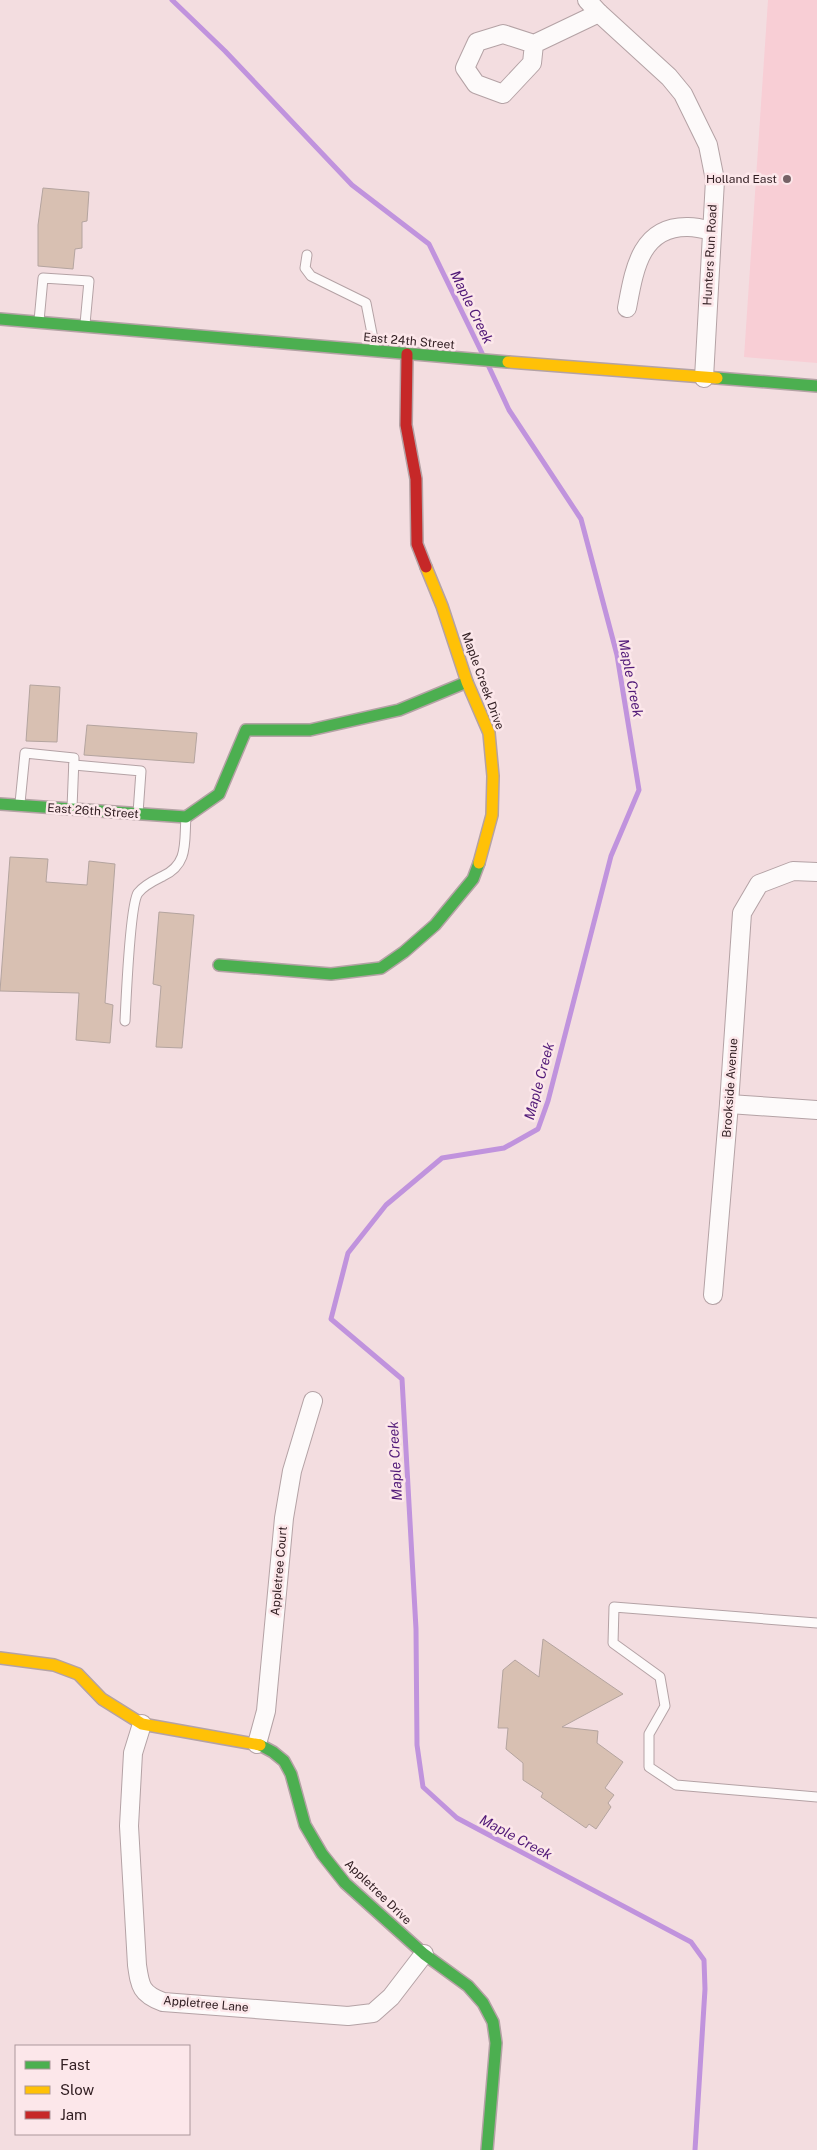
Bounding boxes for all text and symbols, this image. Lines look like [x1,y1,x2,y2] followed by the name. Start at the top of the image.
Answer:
[706,172,777,186] place label: Holland East
[781,173,793,185] marker: Holland East
[700,204,720,306] street label: Hunters Run Road
[447,268,497,347] water label: Maple Creek
[363,330,456,352] street label: East 24th Street
[459,631,507,732] street label: Maple Creek Drive
[616,637,647,719] water label: Maple Creek
[47,801,140,821] street label: East 26th Street
[720,1038,740,1138] street label: Brookside Avenue
[521,1040,557,1121] water label: Maple Creek
[385,1420,405,1501] water label: Maple Creek
[268,1525,290,1616] street label: Appletree Court
[477,1811,555,1863] water label: Maple Creek
[342,1857,414,1927] street label: Appletree Drive
[163,1993,249,2015] street label: Appletree Lane
[15,2045,190,2135] legend
[60,2056,90,2073] text: Fast
[60,2081,95,2098] text: Slow
[60,2106,87,2123] text: Jam

